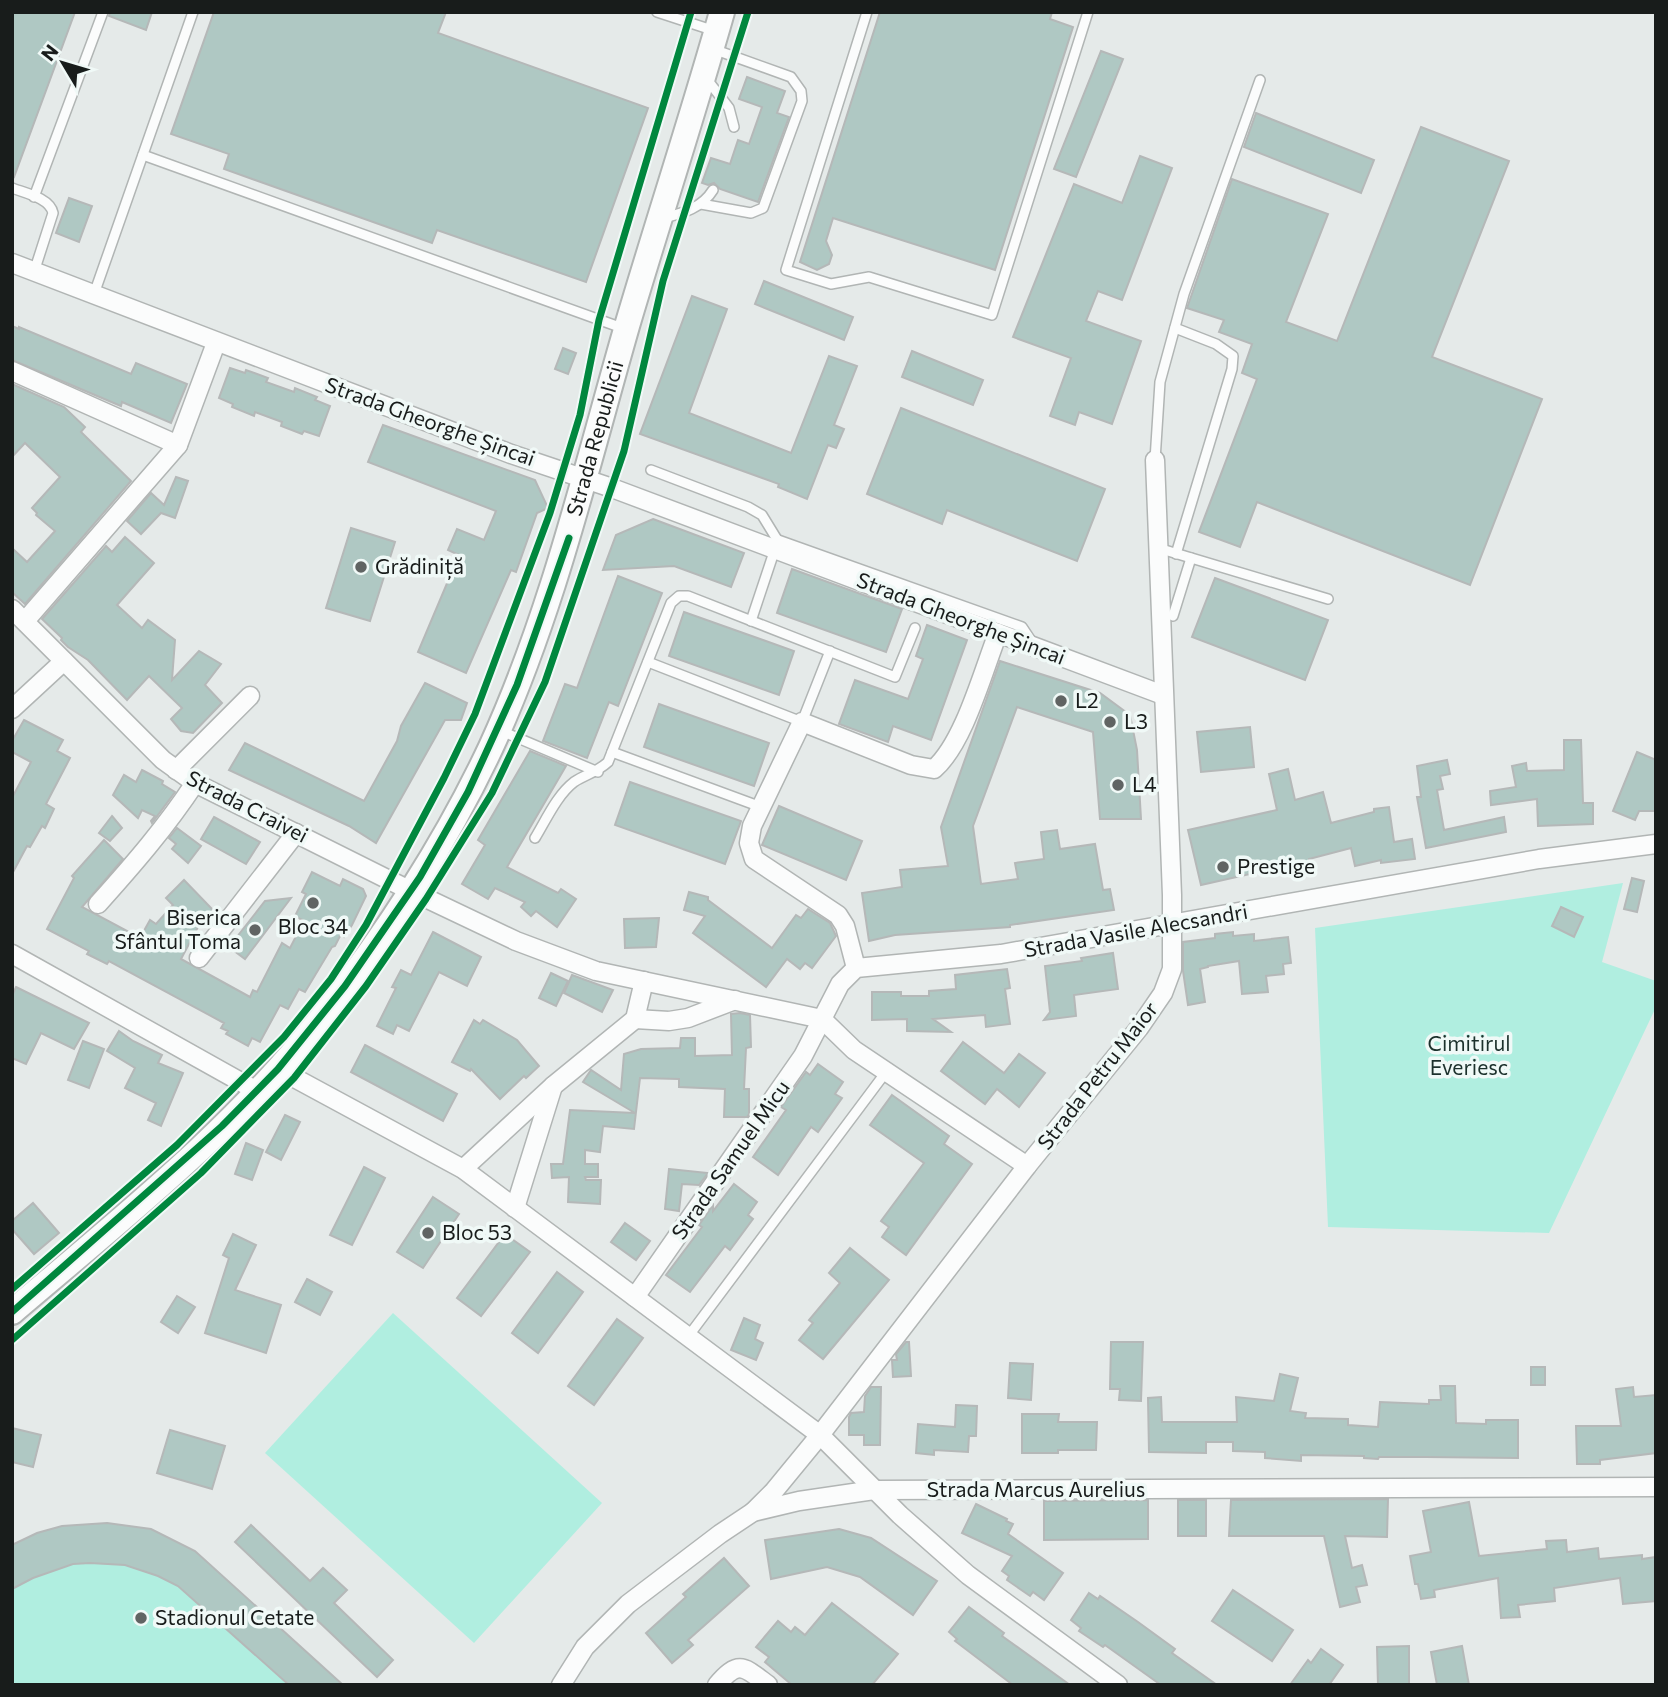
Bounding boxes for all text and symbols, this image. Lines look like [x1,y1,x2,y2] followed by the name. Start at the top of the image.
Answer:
[28,28,98,98] north arrow
[36,40,63,65] text: N
[560,358,628,519] street label: Strada Republicii
[321,371,539,472] street label: Strada Gheorghe Șincai
[375,553,464,580] place label: Grădiniță
[353,559,369,575] marker: Grădiniță
[853,566,1069,671] street label: Strada Gheorghe Șincai
[1075,687,1099,712] place label: L2
[1053,693,1069,709] marker: L2
[1124,708,1148,733] place label: L3
[1102,714,1118,730] marker: L3
[183,764,313,847] street label: Strada Craivei
[1132,771,1157,796] place label: L4
[1110,777,1126,793] marker: L4
[1237,853,1315,878] place label: Prestige
[1215,859,1231,875] marker: Prestige
[305,895,321,911] marker: Bloc 34
[1022,898,1249,961] street label: Strada Vasile Alecsandri
[115,904,241,953] place label: Biserica Sfântul Toma
[278,913,349,938] place label: Bloc 34
[247,922,263,938] marker: Biserica Sfântul Toma
[1031,996,1162,1154] street label: Strada Petru Maior
[1428,1030,1510,1079] park label: Cimitirul Everiesc
[665,1075,794,1243] street label: Strada Samuel Micu
[442,1219,512,1244] place label: Bloc 53
[420,1225,436,1241] marker: Bloc 53
[927,1476,1145,1501] street label: Strada Marcus Aurelius
[155,1604,314,1629] place label: Stadionul Cetate
[133,1610,149,1626] marker: Stadionul Cetate

